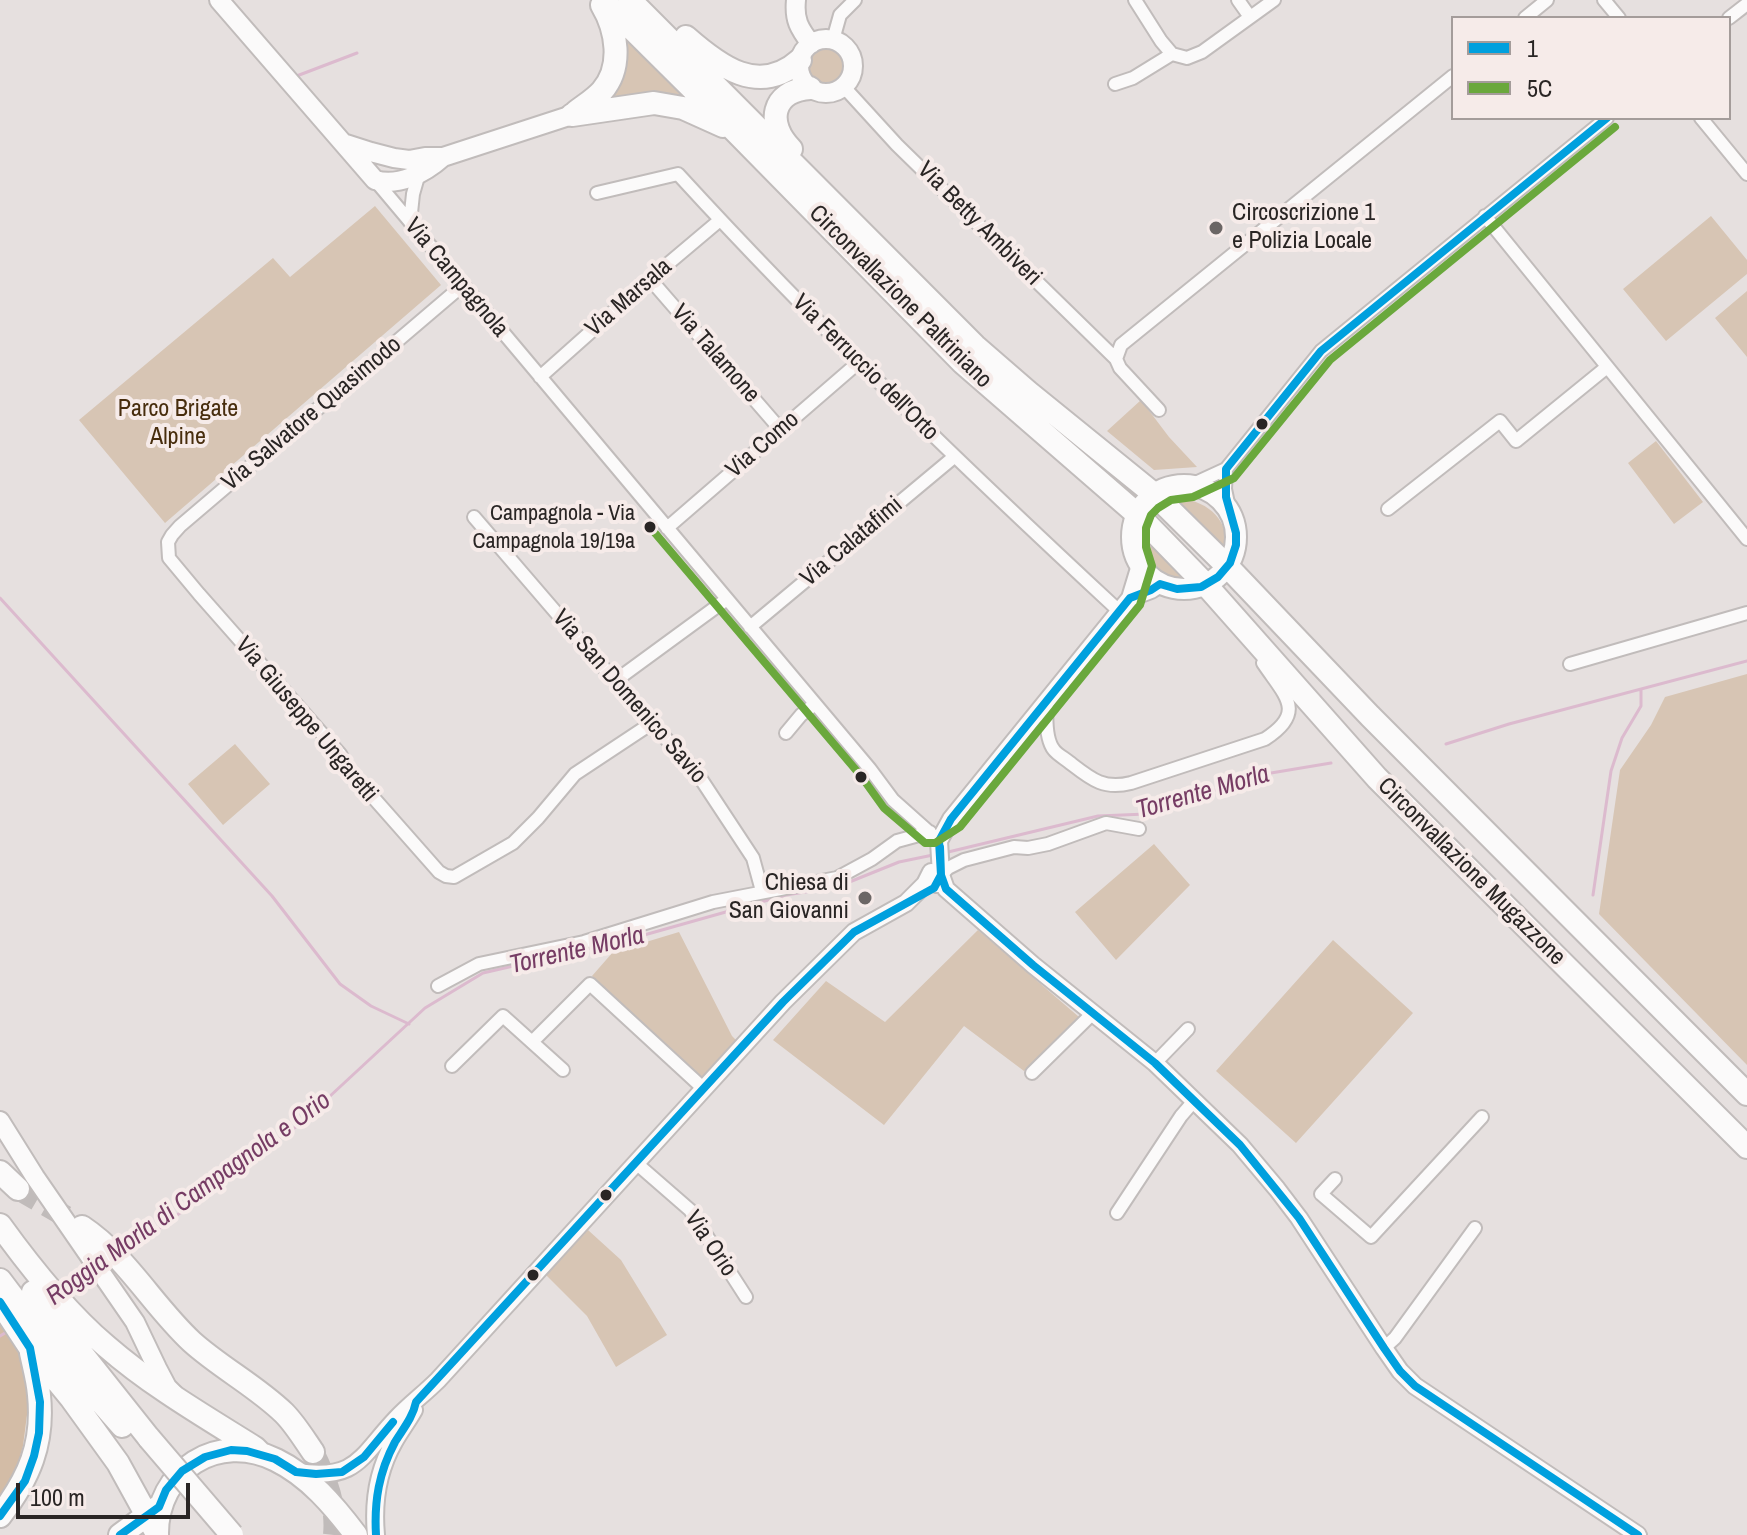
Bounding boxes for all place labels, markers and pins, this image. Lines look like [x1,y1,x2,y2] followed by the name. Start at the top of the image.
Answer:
[1232,200,1375,256] place label: Circoscrizione 1 e Polizia Locale
[1207,219,1225,237] marker: Circoscrizione 1 e Polizia Locale
[1254,416,1270,432] unlabelled marker
[473,501,635,552] place label: Campagnola - Via Campagnola 19/19a
[642,519,658,535] marker: Campagnola - Via Campagnola 19/19a
[853,769,869,785] unlabelled marker
[729,870,849,926] place label: Chiesa di San Giovanni
[856,889,874,907] marker: Chiesa di San Giovanni
[598,1187,614,1203] unlabelled marker
[525,1267,541,1283] unlabelled marker

